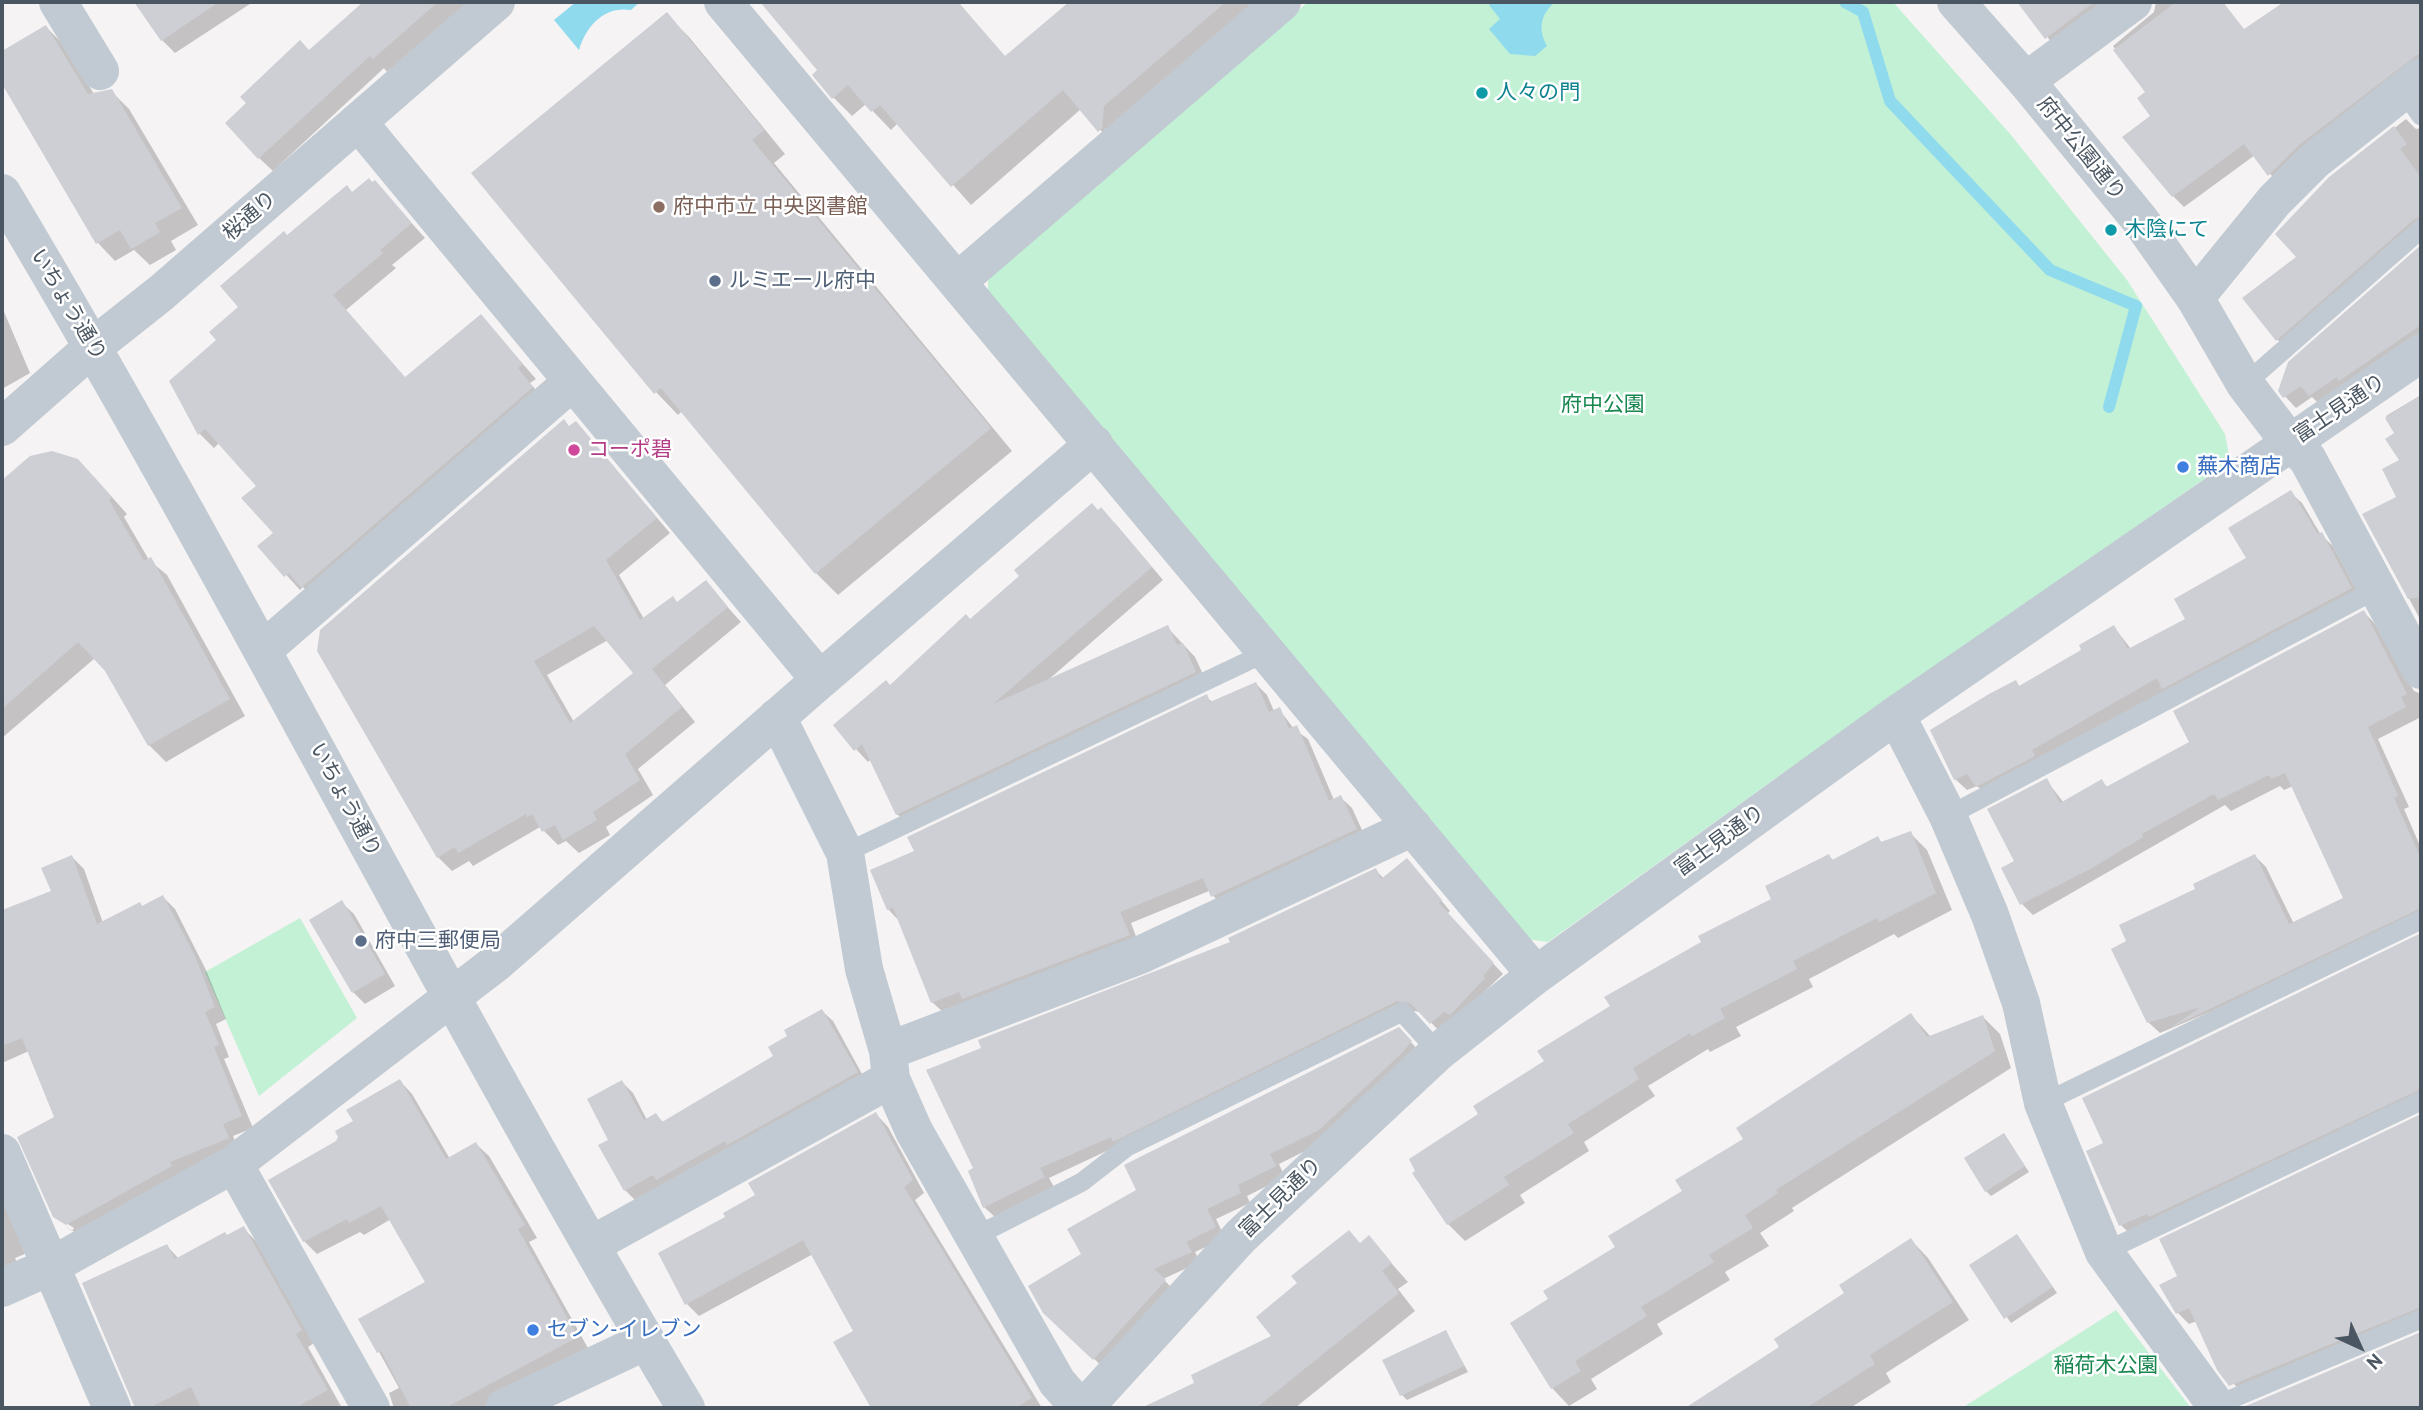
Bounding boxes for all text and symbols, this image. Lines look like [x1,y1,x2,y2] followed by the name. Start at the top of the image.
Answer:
[1496,80,1580,106] place label: 人々の門
[1474,85,1490,101] marker: 人々の門
[2032,92,2130,206] street label: 府中公園通り
[218,186,282,246] street label: 桜通り
[673,194,868,220] place label: 府中市立 中央図書館
[651,199,667,215] marker: 府中市立 中央図書館
[2125,217,2209,243] place label: 木陰にて
[2103,222,2119,238] marker: 木陰にて
[25,245,111,365] street label: いちょう通り
[729,268,876,294] place label: ルミエール府中
[707,273,723,289] marker: ルミエール府中
[2289,369,2391,449] street label: 富士見通り
[1561,392,1645,418] park label: 府中公園
[588,437,672,463] place label: コーポ碧
[566,442,582,458] marker: コーポ碧
[2197,454,2281,480] place label: 蕪木商店
[2175,459,2191,475] marker: 蕪木商店
[304,738,386,862] street label: いちょう通り
[1670,800,1770,882] street label: 富士見通り
[375,928,501,954] place label: 府中三郵便局
[353,933,369,949] marker: 府中三郵便局
[1234,1152,1328,1244] street label: 富士見通り
[2325,1312,2395,1382] north arrow
[547,1317,702,1343] place label: セブン-イレブン
[525,1322,541,1338] marker: セブン-イレブン
[2362,1349,2388,1375] text: N
[2054,1353,2158,1379] park label: 稲荷木公園

